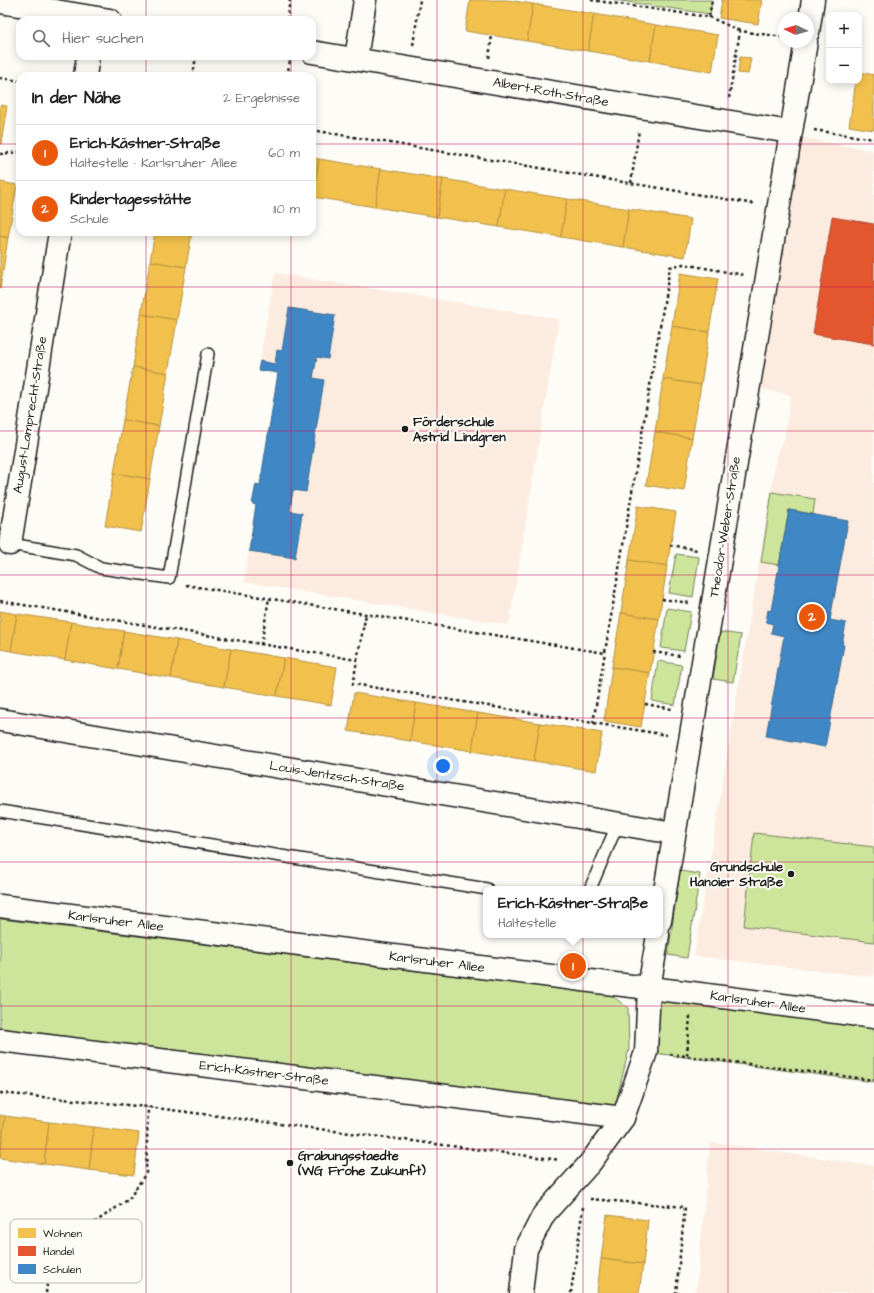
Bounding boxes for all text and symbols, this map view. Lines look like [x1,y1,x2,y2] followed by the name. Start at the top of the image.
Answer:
[778,12,814,48] north arrow
[826,12,862,84] map controls
[826,12,862,48] button: +
[16,16,316,60] search box
[30,27,52,49] icon: search
[62,28,143,49] text: Hier suchen
[826,48,862,84] button: −
[492,73,610,111] street label: Albert-Roth-Straße
[32,86,121,110] text: In der Nähe
[223,89,300,107] text: 2 Ergebnisse
[70,133,220,154] text: Erich-Kästner-Straße
[44,144,46,162] text: 1
[268,144,300,162] text: 60 m
[70,154,237,172] text: Haltestelle · Karlsruher Allee
[70,189,191,210] text: Kindertagesstätte
[41,200,49,218] text: 2
[273,200,300,218] text: 110 m
[70,210,109,228] text: Schule
[9,335,52,495] street label: August-Lamprecht-Straße
[413,413,506,448] place label: Förderschule Astrid Lindgren
[400,424,410,434] marker: Förderschule Astrid Lindgren
[705,455,745,599] street label: Theodor-Weber-Straße
[799,602,825,632] pin: 2
[268,756,406,796] street label: Louis-Jentzsch-Straße
[433,756,453,776] your location
[690,858,783,891] place label: Grundschule Hanoier Straße
[786,869,796,879] marker: Grundschule Hanoier Straße
[483,886,663,938] popup
[498,893,648,914] text: Erich-Kästner-Straße
[67,906,165,936] street label: Karlsruher Allee
[498,914,557,932] text: Haltestelle
[388,947,486,977] street label: Karlsruher Allee
[560,951,586,981] pin: 1
[709,986,807,1018] street label: Karlsruher Allee
[198,1056,330,1090] street label: Erich-Kästner-Straße
[297,1147,426,1180] place label: Grabungsstaedte (WG Frohe Zukunft)
[285,1158,295,1168] marker: Grabungsstaedte (WG Frohe Zukunft)
[10,1219,142,1283] legend
[43,1226,82,1241] text: Wohnen
[43,1244,74,1259] text: Handel
[43,1262,82,1277] text: Schulen

